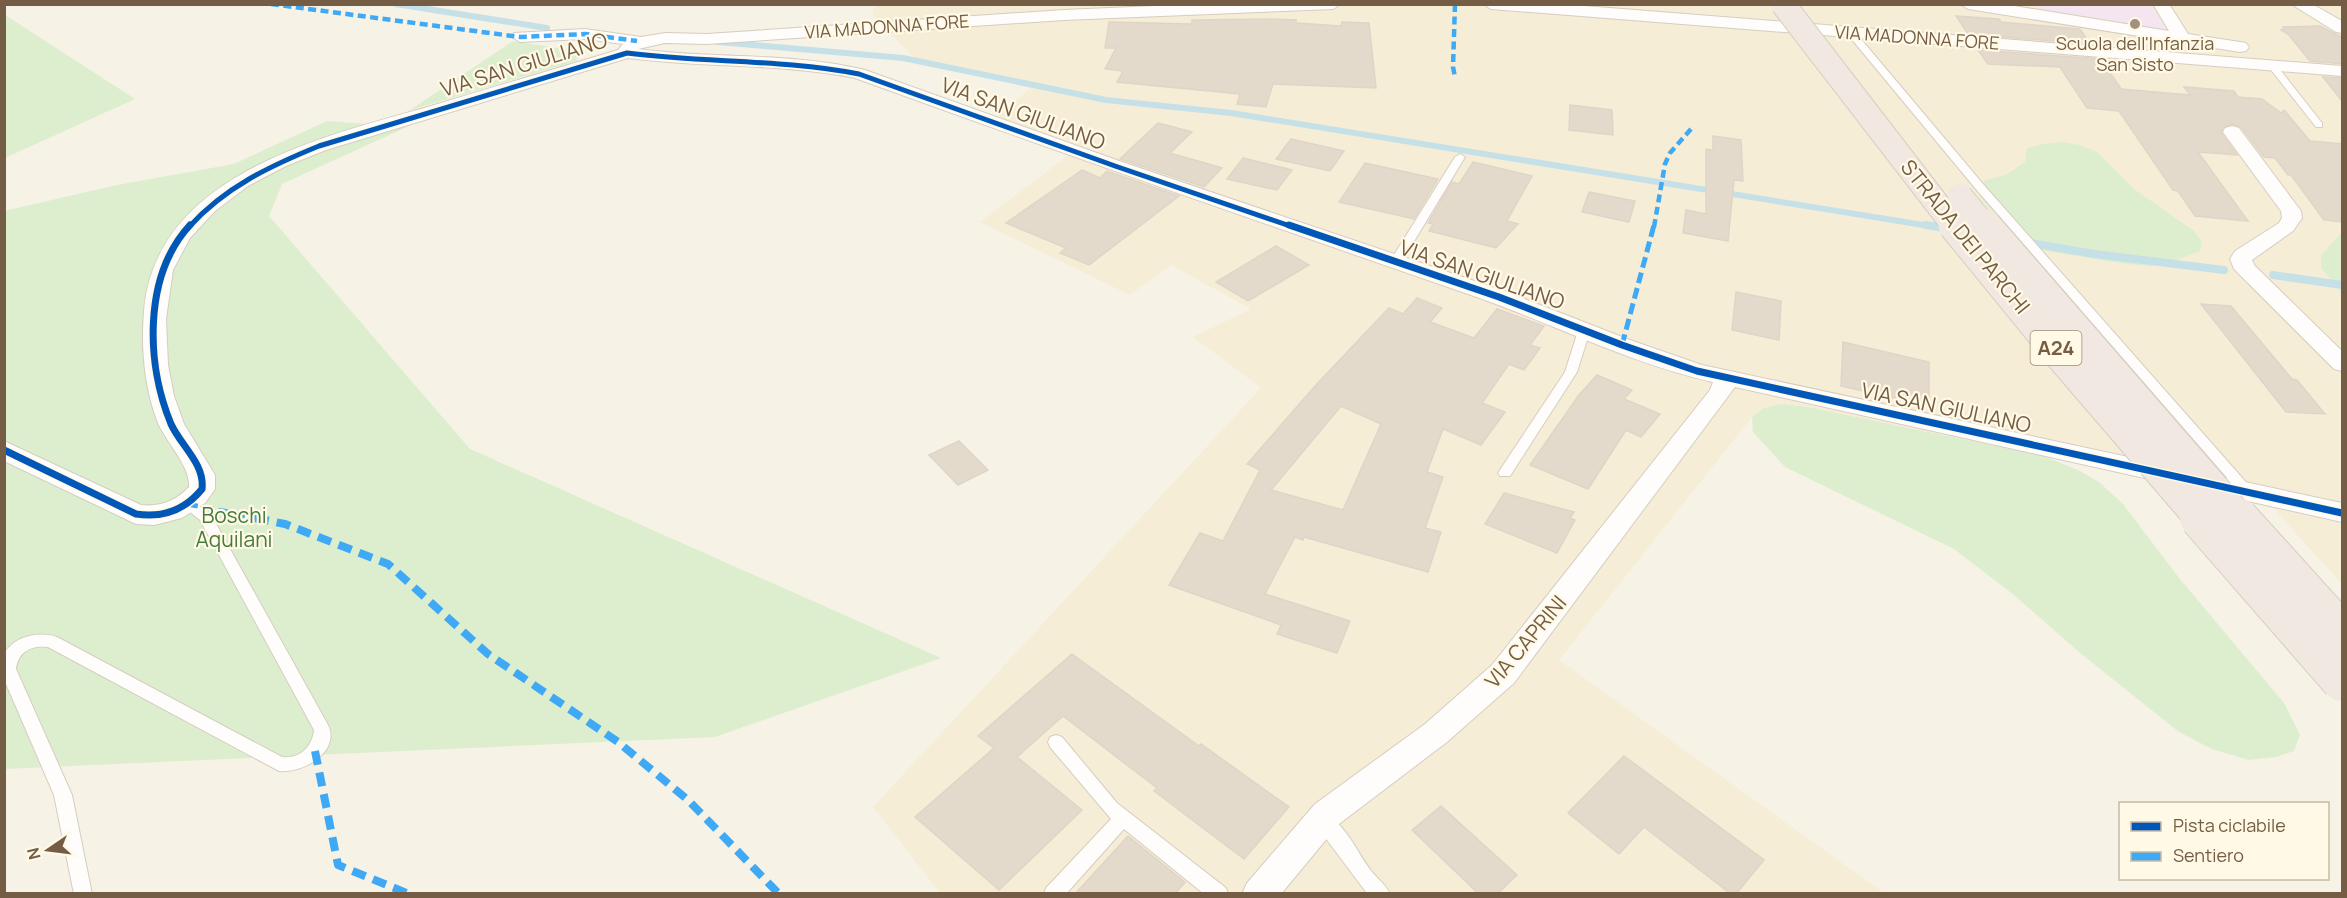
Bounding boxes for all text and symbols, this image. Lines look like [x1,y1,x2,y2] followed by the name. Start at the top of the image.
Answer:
[804,8,970,44] street label: VIA MADONNA FORE
[2128,17,2142,31] marker: Scuola dell'Infanzia San Sisto
[1834,19,2000,55] street label: VIA MADONNA FORE
[437,25,610,103] street label: VIA SAN GIULIANO
[2056,31,2214,76] place label: Scuola dell'Infanzia San Sisto
[937,70,1109,156] street label: VIA SAN GIULIANO
[1895,153,2037,319] street label: STRADA DEI PARCHI
[1396,233,1569,315] street label: VIA SAN GIULIANO
[2030,331,2082,365] road number: A24
[1859,375,2034,439] street label: VIA SAN GIULIANO
[195,501,273,553] park label: Boschi Aquilani
[1478,589,1572,694] street label: VIA CAPRINI
[2119,802,2329,880] legend
[2173,813,2286,837] text: Pista ciclabile
[18,820,78,880] north arrow
[2173,843,2244,867] text: Sentiero
[21,845,46,862] text: N

